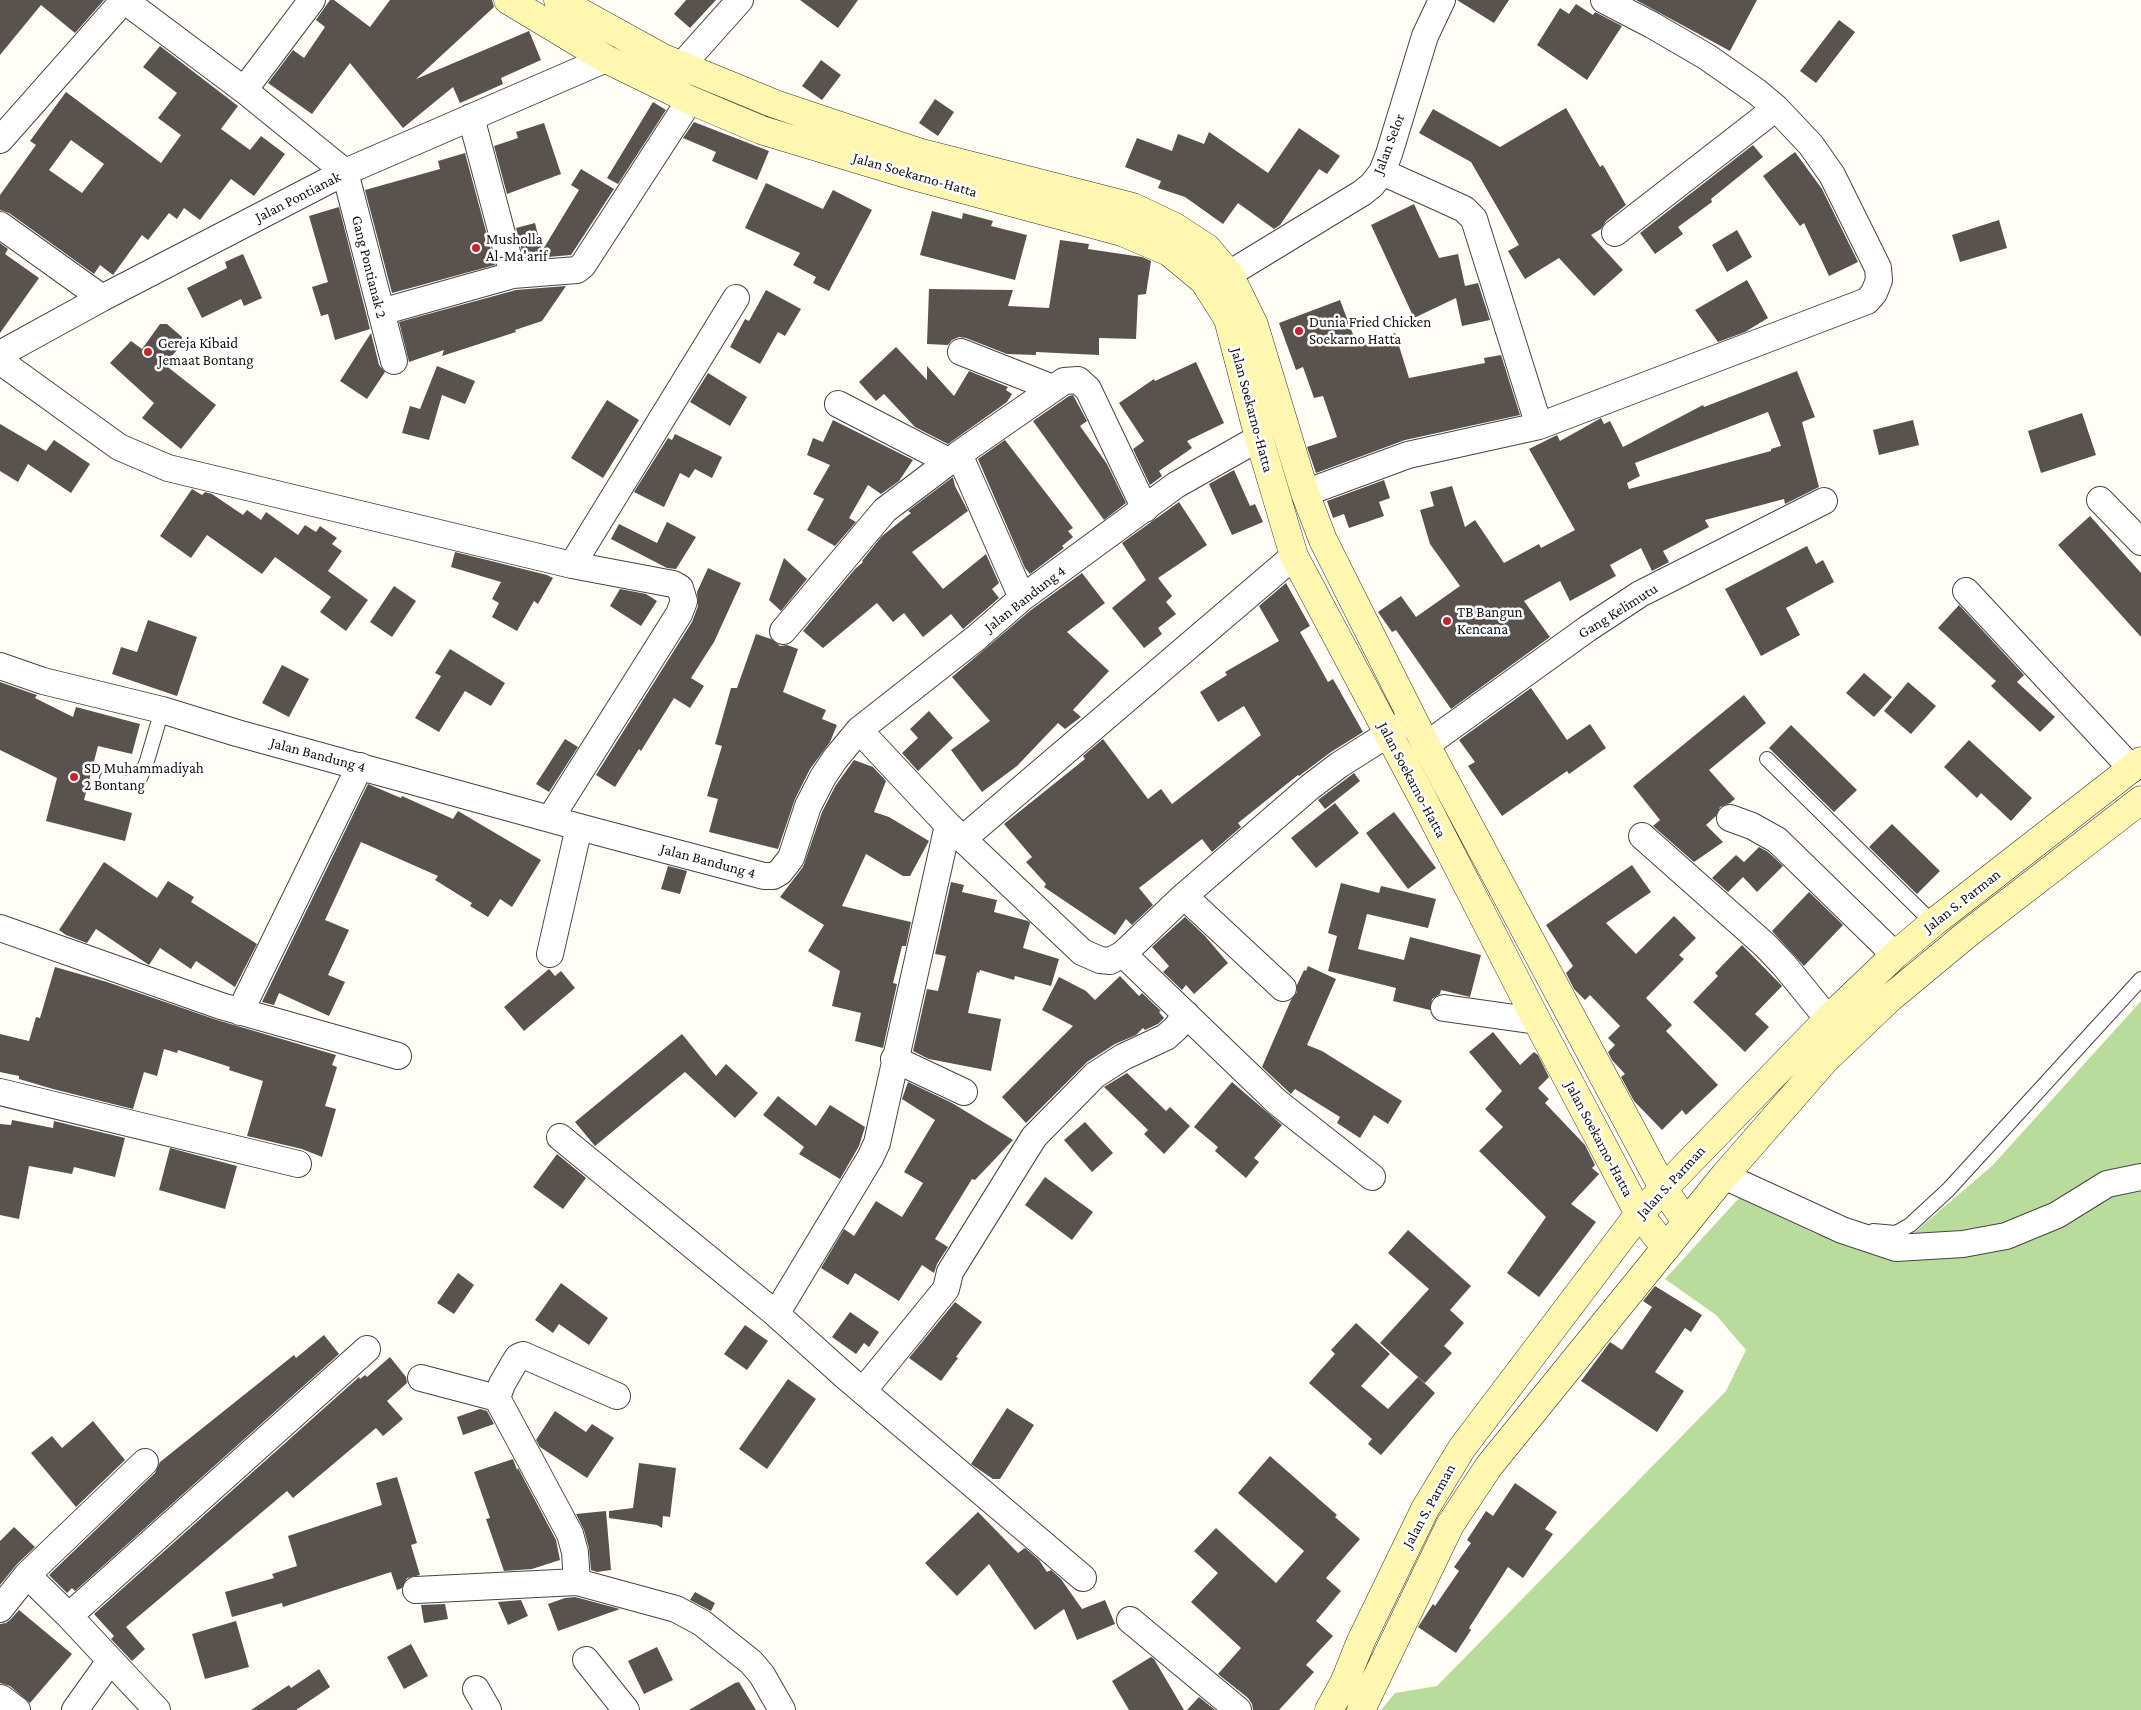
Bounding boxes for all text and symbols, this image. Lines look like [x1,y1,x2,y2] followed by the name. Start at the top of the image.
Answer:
[1369,111,1409,177] street label: Jalan Selor
[851,149,979,201] street label: Jalan Soekarno-Hatta
[252,168,344,226] street label: Jalan Pontianak
[348,214,390,320] street label: Gang Pontianak 2
[486,230,547,265] place label: Musholla Al-Ma'arif
[470,242,482,254] marker: Musholla Al-Ma'arif
[1309,313,1431,348] place label: Dunia Fried Chicken Soekarno Hatta
[1293,325,1305,337] marker: Dunia Fried Chicken Soekarno Hatta
[158,334,254,369] place label: Gereja Kibaid Jemaat Bontang
[142,346,154,358] marker: Gereja Kibaid Jemaat Bontang
[1227,346,1277,474] street label: Jalan Soekarno-Hatta
[981,562,1069,636] street label: Jalan Bandung 4
[1575,579,1661,643] street label: Gang Kelimutu
[1457,603,1523,638] place label: TB Bangun Kencana
[1441,615,1453,627] marker: TB Bangun Kencana
[1374,719,1450,841] street label: Jalan Soekarno-Hatta
[268,734,368,776] street label: Jalan Bandung 4
[84,759,204,794] place label: SD Muhammadiyah 2 Bontang
[68,771,80,783] marker: SD Muhammadiyah 2 Bontang
[658,840,758,882] street label: Jalan Bandung 4
[1920,865,2004,937] street label: Jalan S. Parman
[1561,1078,1637,1200] street label: Jalan Soekarno-Hatta
[1633,1142,1709,1222] street label: Jalan S. Parman
[1399,1461,1459,1551] street label: Jalan S. Parman

